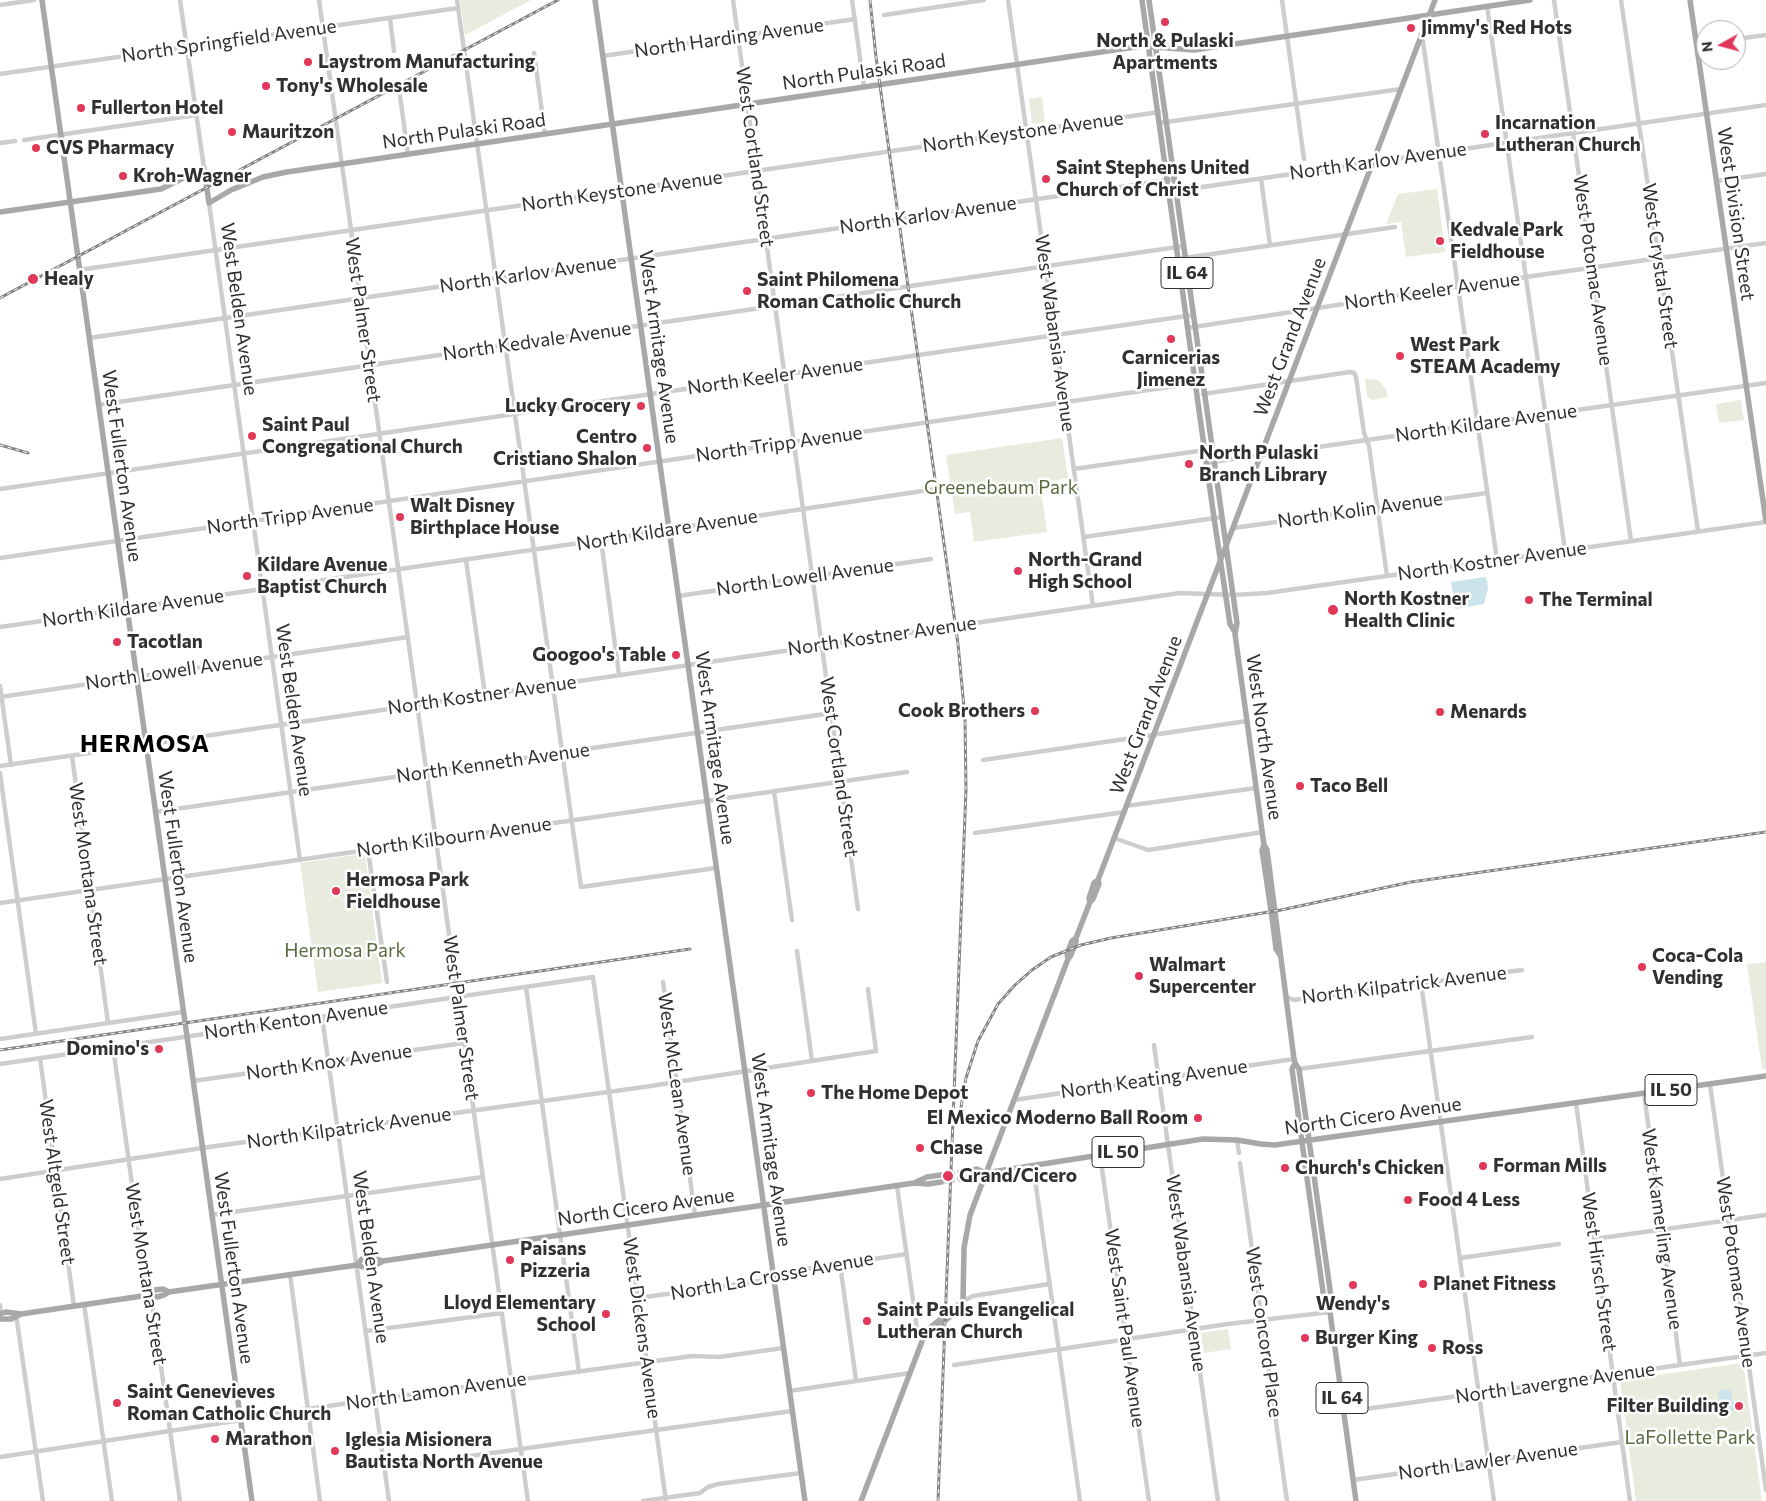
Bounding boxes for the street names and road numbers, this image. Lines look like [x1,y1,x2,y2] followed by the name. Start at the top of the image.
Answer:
[633,13,825,63] street label: North Harding Avenue
[120,15,338,67] street label: North Springfield Avenue
[781,49,947,95] street label: North Pulaski Road
[731,65,779,249] street label: West Cortland Street
[921,107,1125,157] street label: North Keystone Avenue
[381,108,547,154] street label: North Pulaski Road
[1713,126,1759,302] street label: West Division Street
[1288,137,1468,185] street label: North Karlov Avenue
[520,166,724,216] street label: North Keystone Avenue
[1568,173,1618,367] street label: West Potomac Avenue
[1637,182,1683,350] street label: West Crystal Street
[838,191,1018,239] street label: North Karlov Avenue
[216,221,262,397] street label: West Belden Avenue
[1030,233,1080,433] street label: West Wabansia Avenue
[340,236,386,404] street label: West Palmer Street
[634,249,684,445] street label: West Armitage Avenue
[438,250,618,298] street label: North Karlov Avenue
[1249,254,1331,420] street label: West Grand Avenue
[1161,258,1213,288] road number: IL 64
[1343,267,1521,315] street label: North Keeler Avenue
[441,316,633,366] street label: North Kedvale Avenue
[686,352,864,400] street label: North Keeler Avenue
[97,369,147,563] street label: West Fullerton Avenue
[1394,399,1578,447] street label: North Kildare Avenue
[694,421,864,467] street label: North Tripp Avenue
[1276,487,1444,533] street label: North Kolin Avenue
[205,493,375,539] street label: North Tripp Avenue
[575,504,759,556] street label: North Kildare Avenue
[1396,536,1588,586] street label: North Kostner Avenue
[715,553,895,601] street label: North Lowell Avenue
[41,584,225,632] street label: North Kildare Avenue
[786,611,978,661] street label: North Kostner Avenue
[271,622,317,798] street label: West Belden Avenue
[1105,632,1187,798] street label: West Grand Avenue
[84,647,264,695] street label: North Lowell Avenue
[690,650,740,846] street label: West Armitage Avenue
[1241,653,1287,821] street label: West North Avenue
[386,670,578,720] street label: North Kostner Avenue
[815,675,863,859] street label: West Cortland Street
[395,738,591,788] street label: North Kenneth Avenue
[153,770,203,964] street label: West Fullerton Avenue
[64,781,112,967] street label: West Montana Street
[355,812,553,862] street label: North Kilbourn Avenue
[438,934,484,1102] street label: West Palmer Street
[1300,961,1508,1009] street label: North Kilpatrick Avenue
[653,991,701,1177] street label: West McLean Avenue
[203,996,389,1044] street label: North Kenton Avenue
[245,1039,413,1085] street label: North Knox Avenue
[746,1052,796,1248] street label: West Armitage Avenue
[1059,1055,1249,1103] street label: North Keating Avenue
[1645,1074,1697,1106] road number: IL 50
[1283,1092,1463,1140] street label: North Cicero Avenue
[34,1098,80,1266] street label: West Altgeld Street
[245,1102,453,1154] street label: North Kilpatrick Avenue
[1637,1127,1687,1331] street label: West Kamerling Avenue
[1092,1136,1144,1168] road number: IL 50
[348,1169,394,1345] street label: West Belden Avenue
[209,1171,259,1365] street label: West Fullerton Avenue
[1161,1173,1211,1373] street label: West Wabansia Avenue
[1711,1175,1761,1369] street label: West Potomac Avenue
[120,1181,172,1367] street label: West Montana Street
[556,1183,736,1231] street label: North Cicero Avenue
[1577,1191,1621,1353] street label: West Hirsch Street
[1100,1227,1150,1429] street label: West Saint Paul Avenue
[618,1236,666,1420] street label: West Dickens Avenue
[1241,1245,1287,1419] street label: West Concord Place
[669,1247,875,1305] street label: North La Crosse Avenue
[1454,1358,1656,1408] street label: North Lavergne Avenue
[344,1367,528,1415] street label: North Lamon Avenue
[1316,1382,1368,1414] road number: IL 64
[1397,1437,1579,1485] street label: North Lawler Avenue

